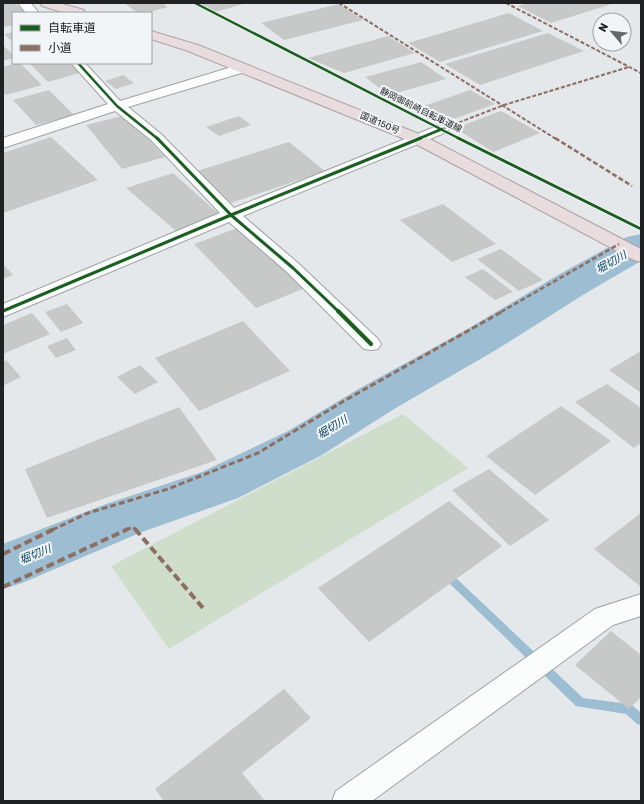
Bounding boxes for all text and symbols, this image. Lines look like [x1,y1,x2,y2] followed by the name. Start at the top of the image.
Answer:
[12,12,152,64] legend
[592,12,632,52] north arrow
[48,21,96,35] text: 自転車道
[596,21,611,34] text: N
[48,41,72,55] text: 小道
[378,86,465,135] street label: 静岡御前崎自転車道線
[359,110,401,136] street label: 国道150号
[594,248,630,276] water label: 堀切川
[315,413,351,441] water label: 堀切川
[17,542,54,567] water label: 堀切川

